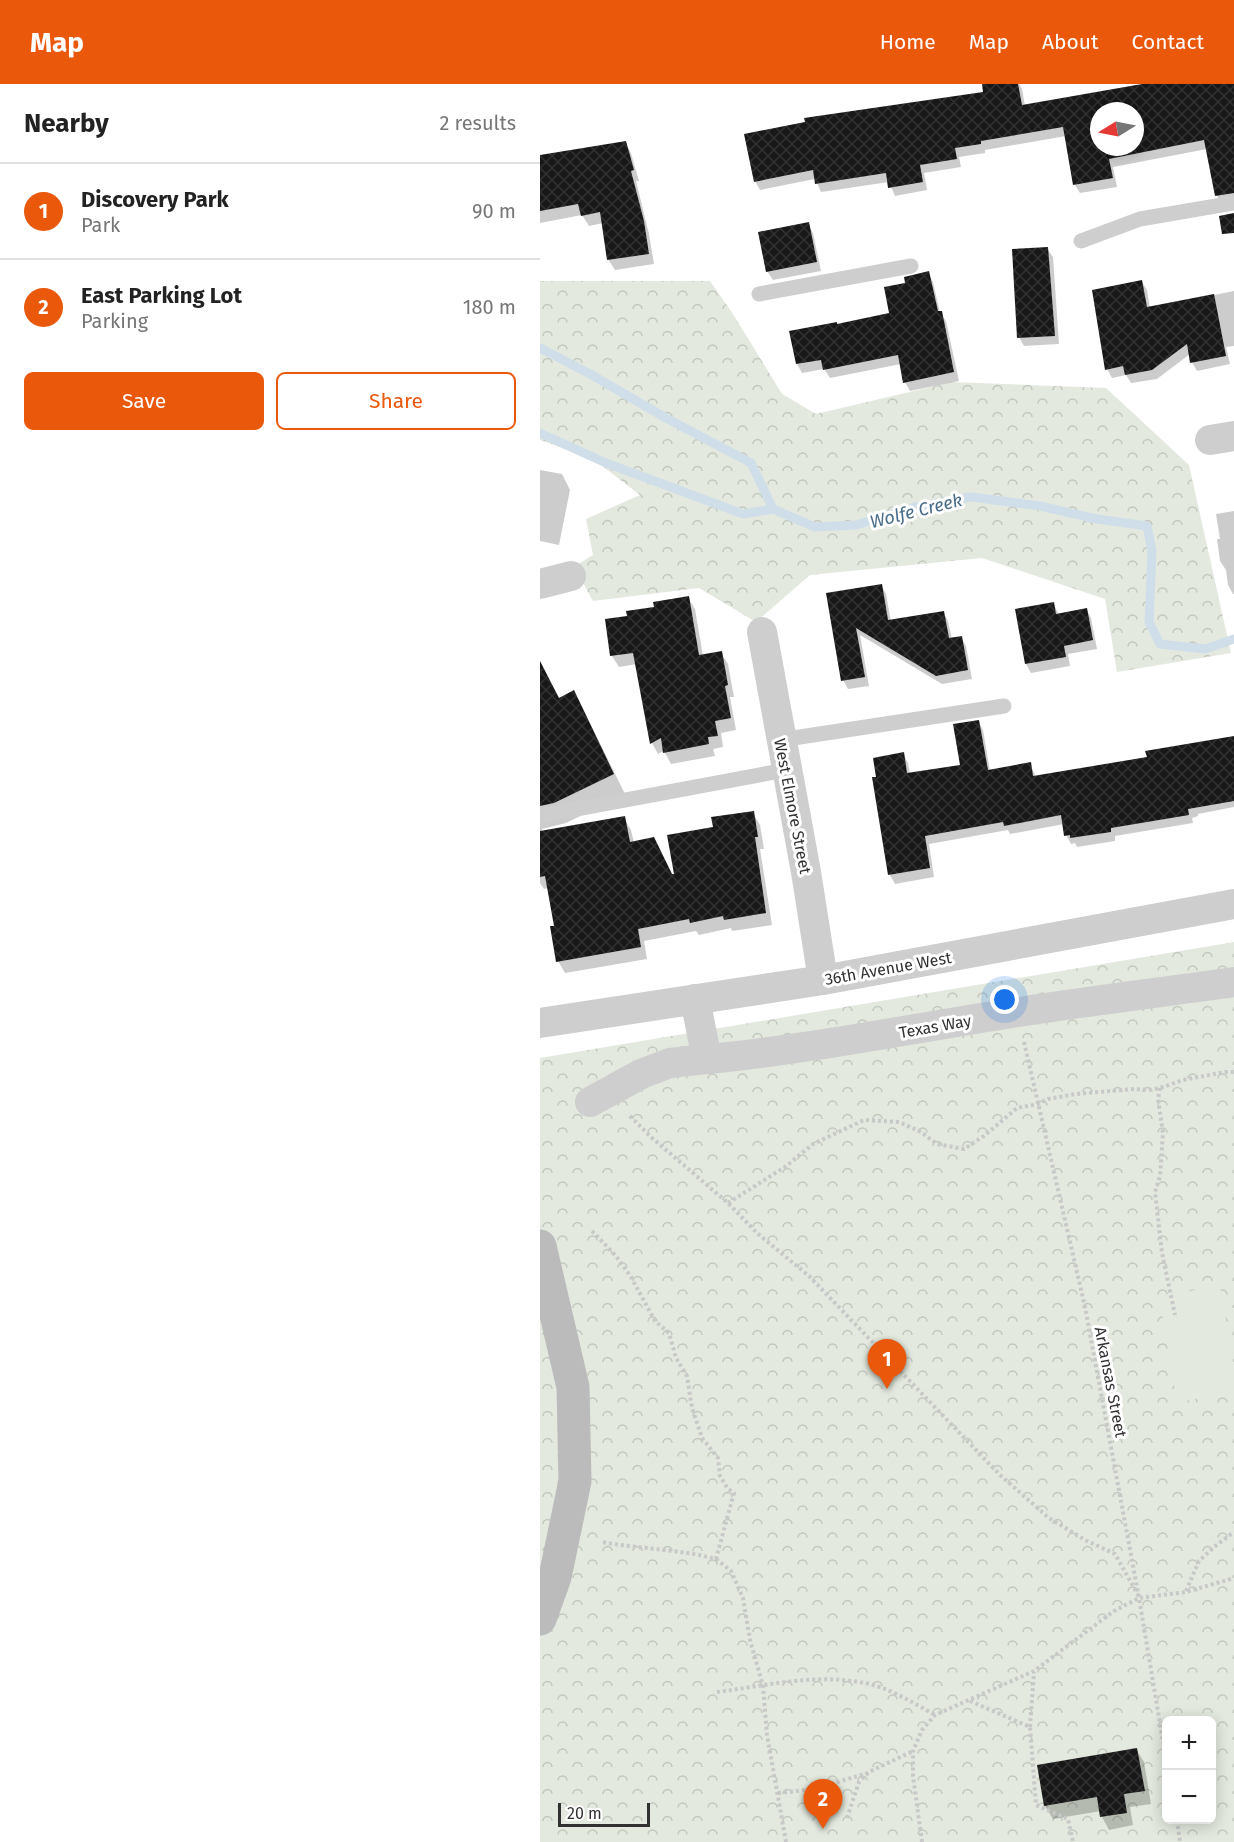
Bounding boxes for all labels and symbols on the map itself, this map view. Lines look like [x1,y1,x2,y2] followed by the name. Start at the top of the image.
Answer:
[1090,102,1144,156] north arrow
[868,489,965,533] water label: Wolfe Creek
[770,737,815,876] street label: West Elmore Street
[823,948,953,989] street label: 36th Avenue West
[990,985,1019,1014] your location
[898,1011,973,1042] street label: Texas Way
[1090,1325,1131,1439] street label: Arkansas Street
[868,1340,906,1389] pin: 1
[804,1780,842,1829] pin: 2
[558,1800,650,1828] scale bar

